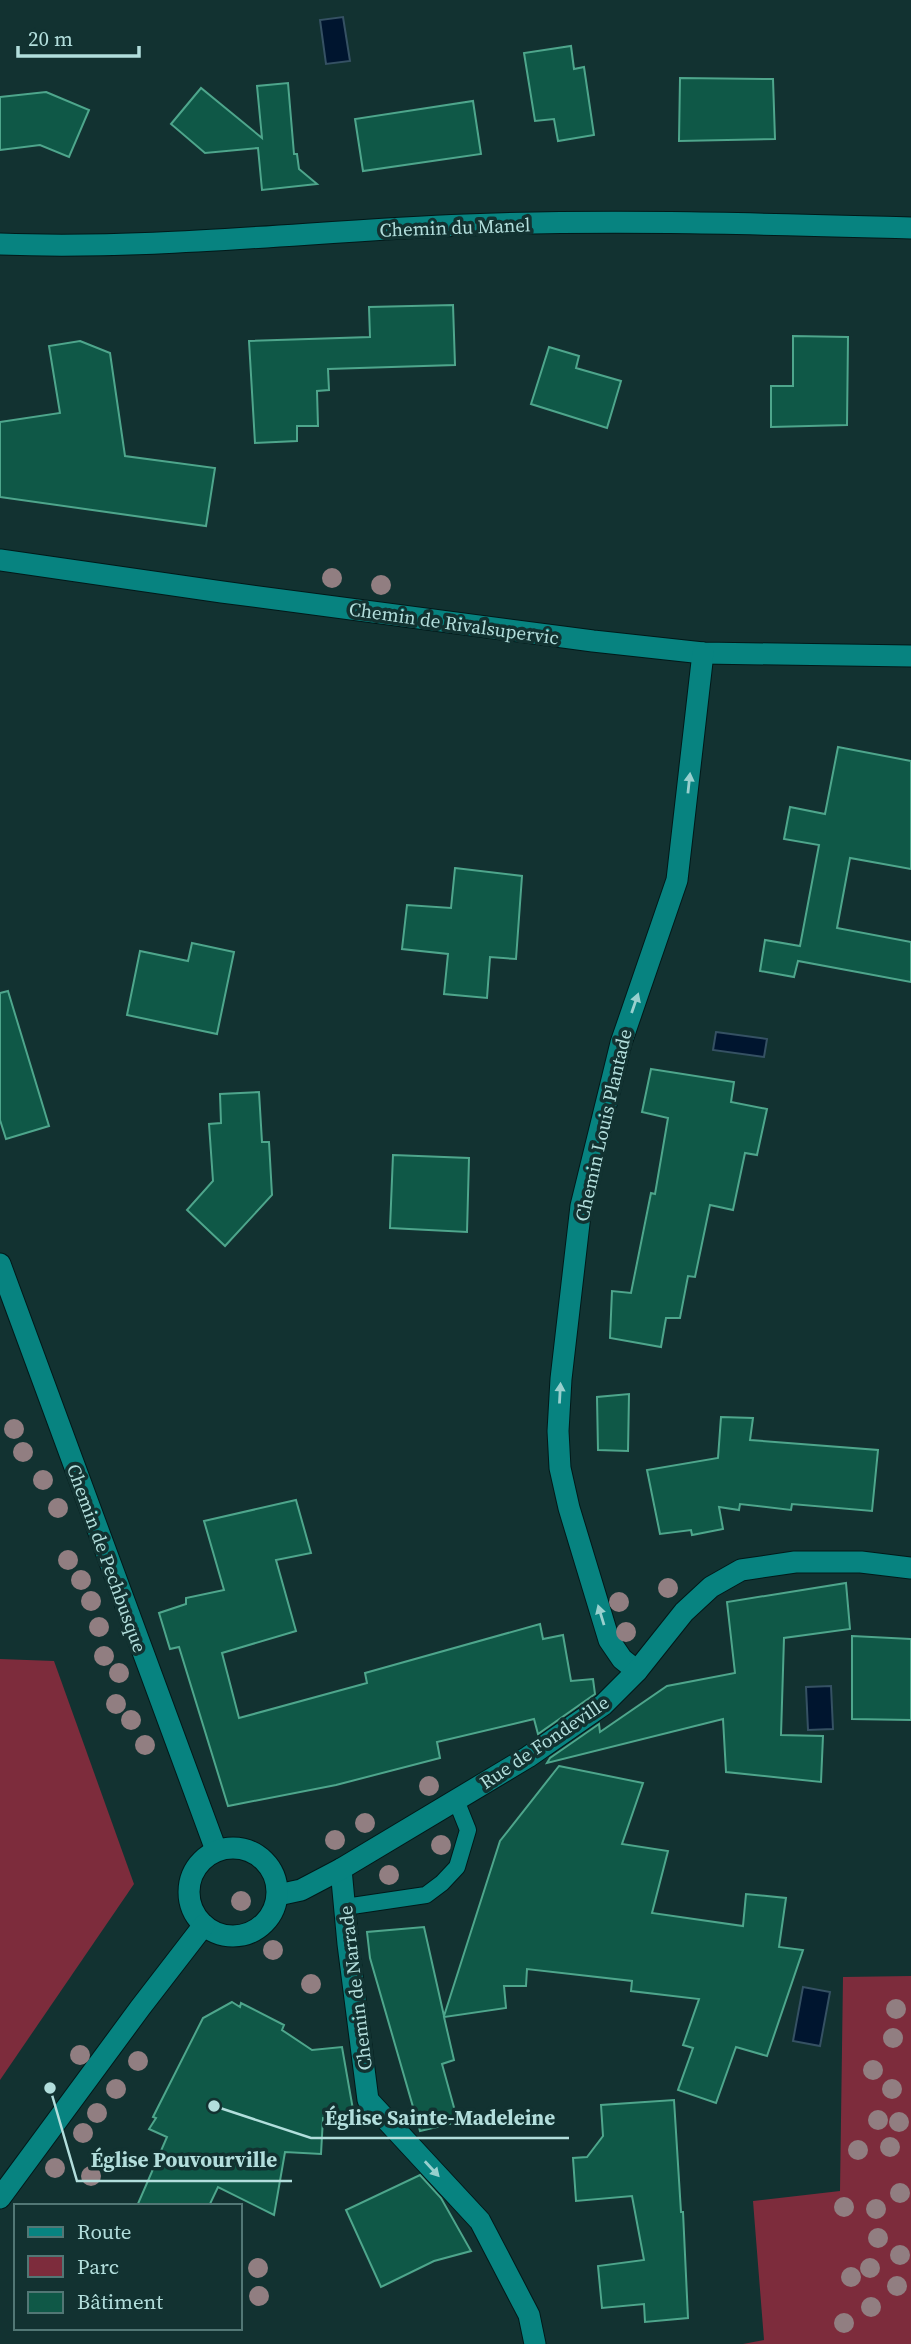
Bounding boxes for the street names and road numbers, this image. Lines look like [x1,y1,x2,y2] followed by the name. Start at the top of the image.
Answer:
[379,211,531,243] street label: Chemin du Manel
[347,595,561,651] street label: Chemin de Rivalsupervic
[568,1026,638,1224] street label: Chemin Louis Plantade
[61,1460,153,1656] street label: Chemin de Pechbusque
[474,1689,614,1795] street label: Rue de Fondeville
[332,1904,378,2072] street label: Chemin de Narrade

